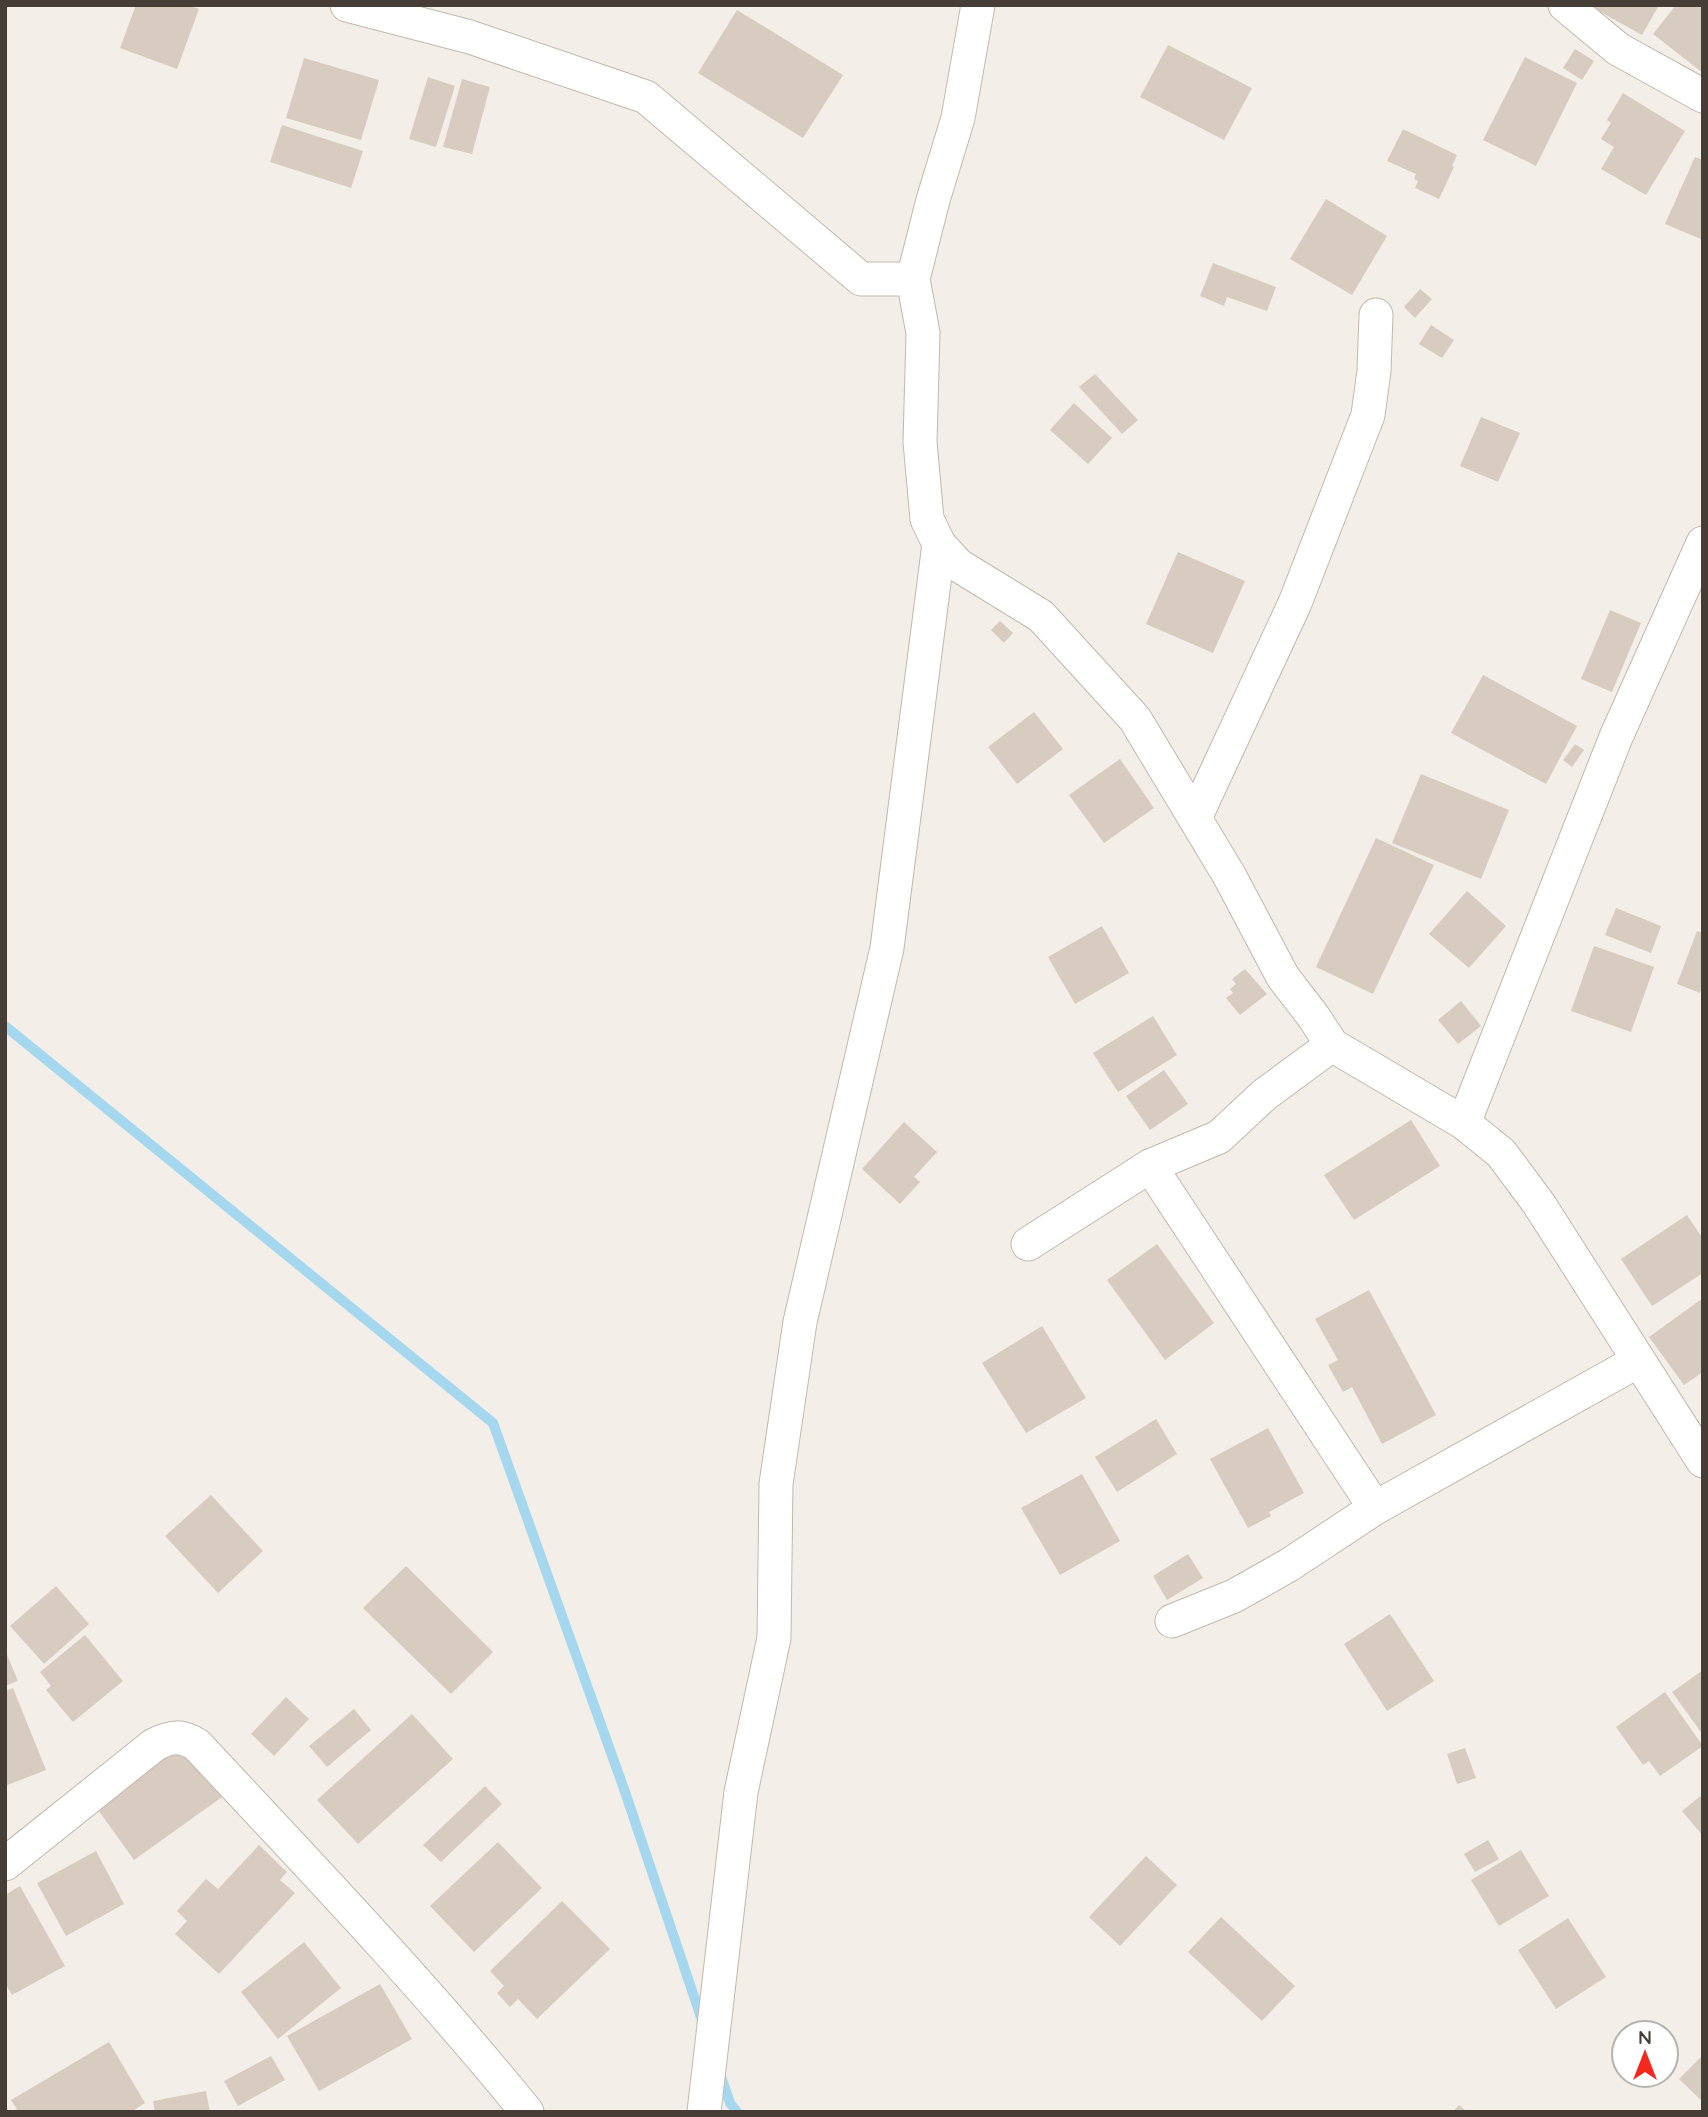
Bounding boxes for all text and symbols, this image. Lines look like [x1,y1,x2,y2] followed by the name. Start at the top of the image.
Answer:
[1610,2019,1680,2089] north arrow
[1638,2025,1652,2049] text: N

